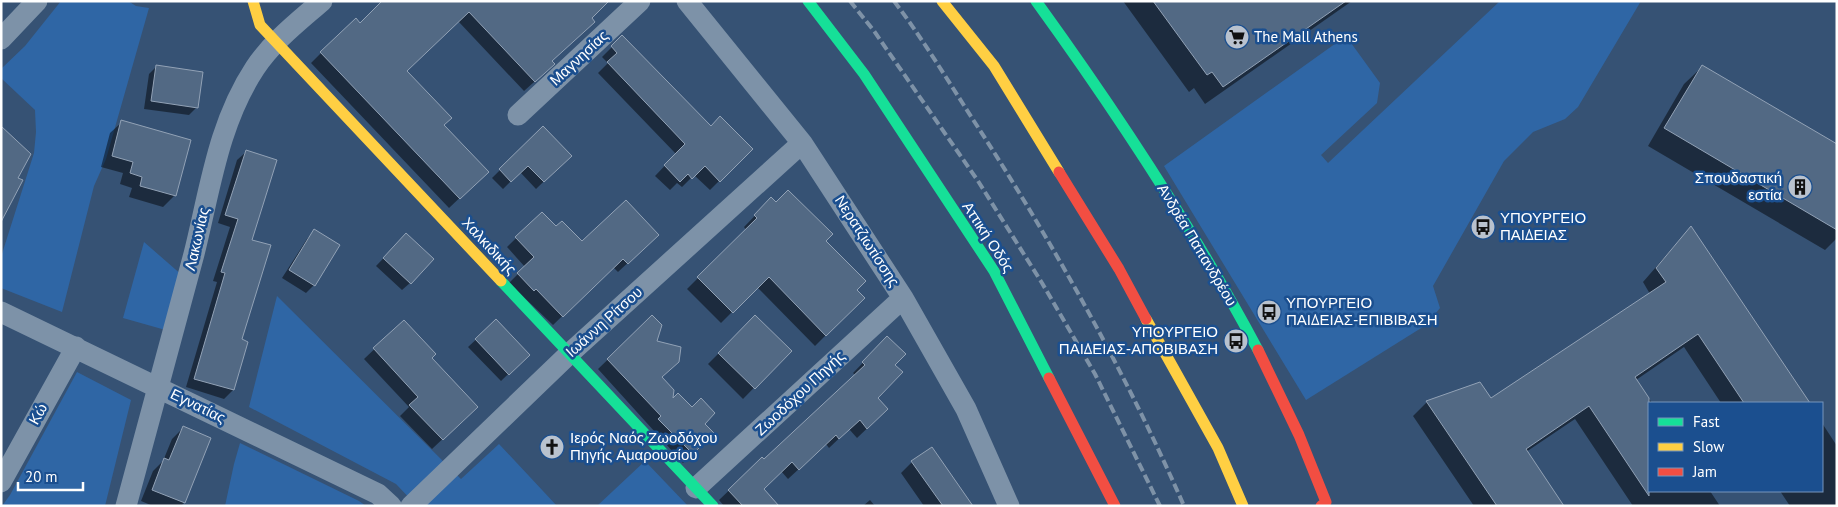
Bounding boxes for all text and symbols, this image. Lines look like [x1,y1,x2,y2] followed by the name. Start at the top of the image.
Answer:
[1224,24,1250,50] supermarket icon: The Mall Athens
[545,26,612,89] street label: Μαγνησίας
[1254,27,1358,46] place label: The Mall Athens
[1695,168,1782,204] place label: Σπουδαστική εστία
[1787,174,1813,200] building icon: Σπουδαστική εστία
[1153,180,1241,309] street label: Ανδρέα Παπανδρέου
[831,192,904,290] street label: Νερατζιωτίσσης
[958,198,1018,276] street label: Αττική Οδός
[180,205,213,272] street label: Λακωνίας
[1500,208,1586,244] place label: ΥΠΟΥΡΓΕΙΟ ΠΑΙΔΕΙΑΣ
[458,213,521,278] street label: Χαλκιδικής
[1470,214,1496,240] bus stop icon: ΥΠΟΥΡΓΕΙΟ ΠΑΙΔΕΙΑΣ
[561,282,646,361] street label: Ιωάννη Ρίτσου
[1286,293,1438,329] place label: ΥΠΟΥΡΓΕΙΟ ΠΑΙΔΕΙΑΣ-ΕΠΙΒΙΒΑΣΗ
[1256,299,1282,325] bus stop icon: ΥΠΟΥΡΓΕΙΟ ΠΑΙΔΕΙΑΣ-ΕΠΙΒΙΒΑΣΗ
[1059,322,1218,358] place label: ΥΠΟΥΡΓΕΙΟ ΠΑΙΔΕΙΑΣ-ΑΠΟΒΙΒΑΣΗ
[1223,328,1249,354] bus stop icon: ΥΠΟΥΡΓΕΙΟ ΠΑΙΔΕΙΑΣ-ΑΠΟΒΙΒΑΣΗ
[751,346,848,439] street label: Ζωοδόχου Πηγής
[168,384,229,427] street label: Εγνατίας
[24,399,51,428] street label: Κώ
[1648,402,1823,492] legend
[1693,412,1720,431] text: Fast
[570,428,718,464] place label: Ιερός Ναός Ζωοδόχου Πηγής Αμαρουσίου
[539,434,565,460] church icon: Ιερός Ναός Ζωοδόχου Πηγής Αμαρουσίου
[1693,437,1724,456] text: Slow
[18,460,82,492] scale bar
[1692,462,1717,481] text: Jam
[25,467,58,486] text: 20 m

